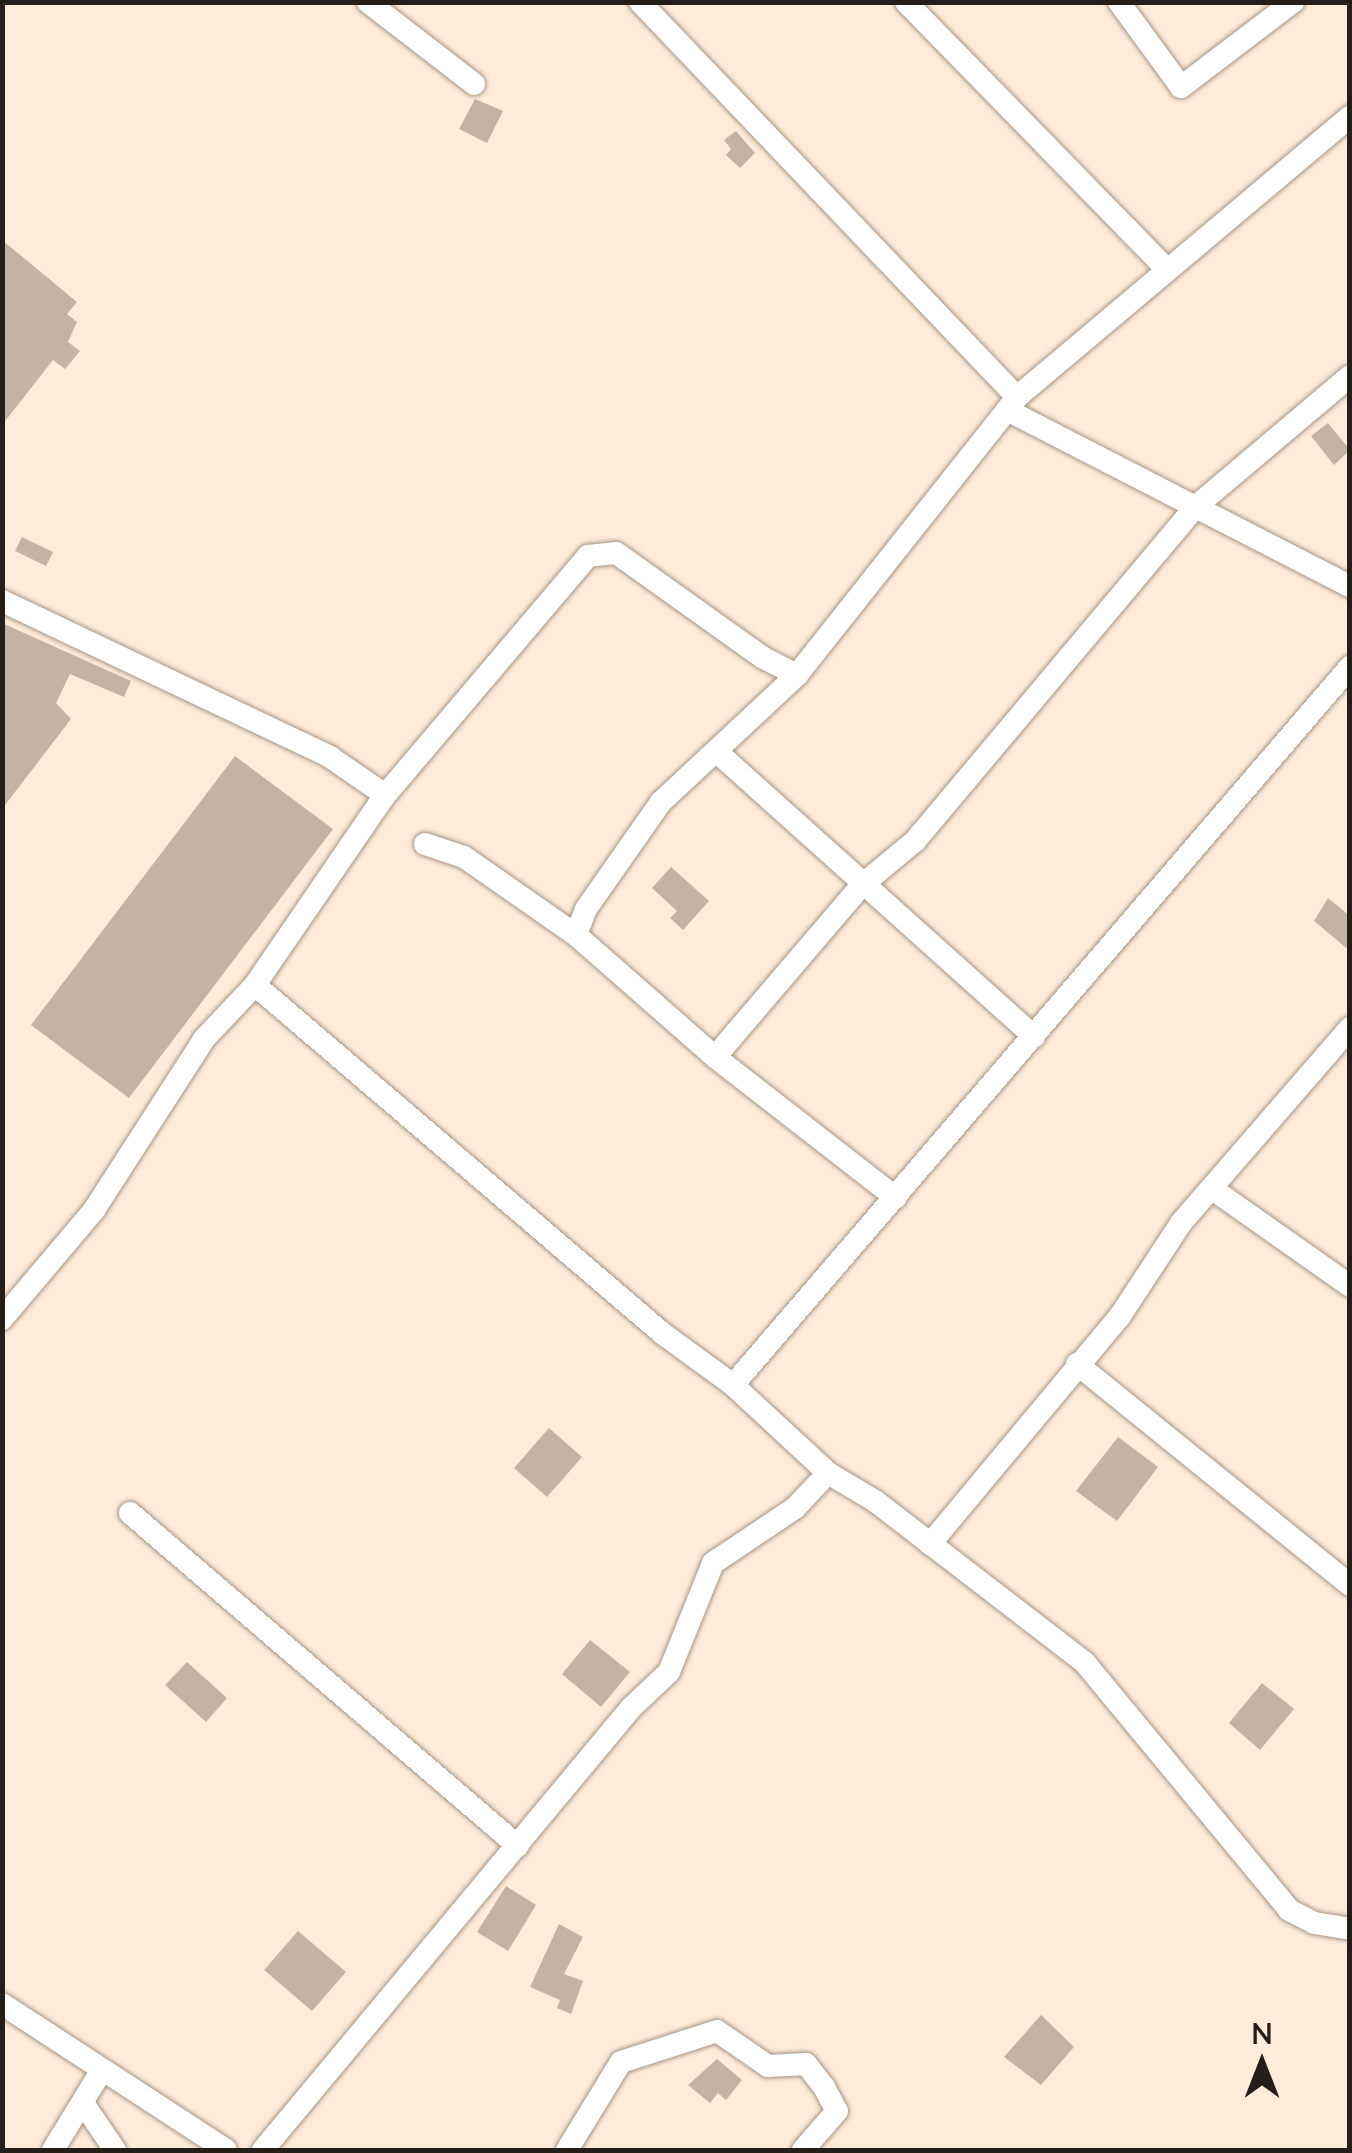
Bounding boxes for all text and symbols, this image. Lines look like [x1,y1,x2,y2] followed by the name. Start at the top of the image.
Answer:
[1212,2013,1312,2113] north arrow
[1251,2016,1273,2050] text: N

